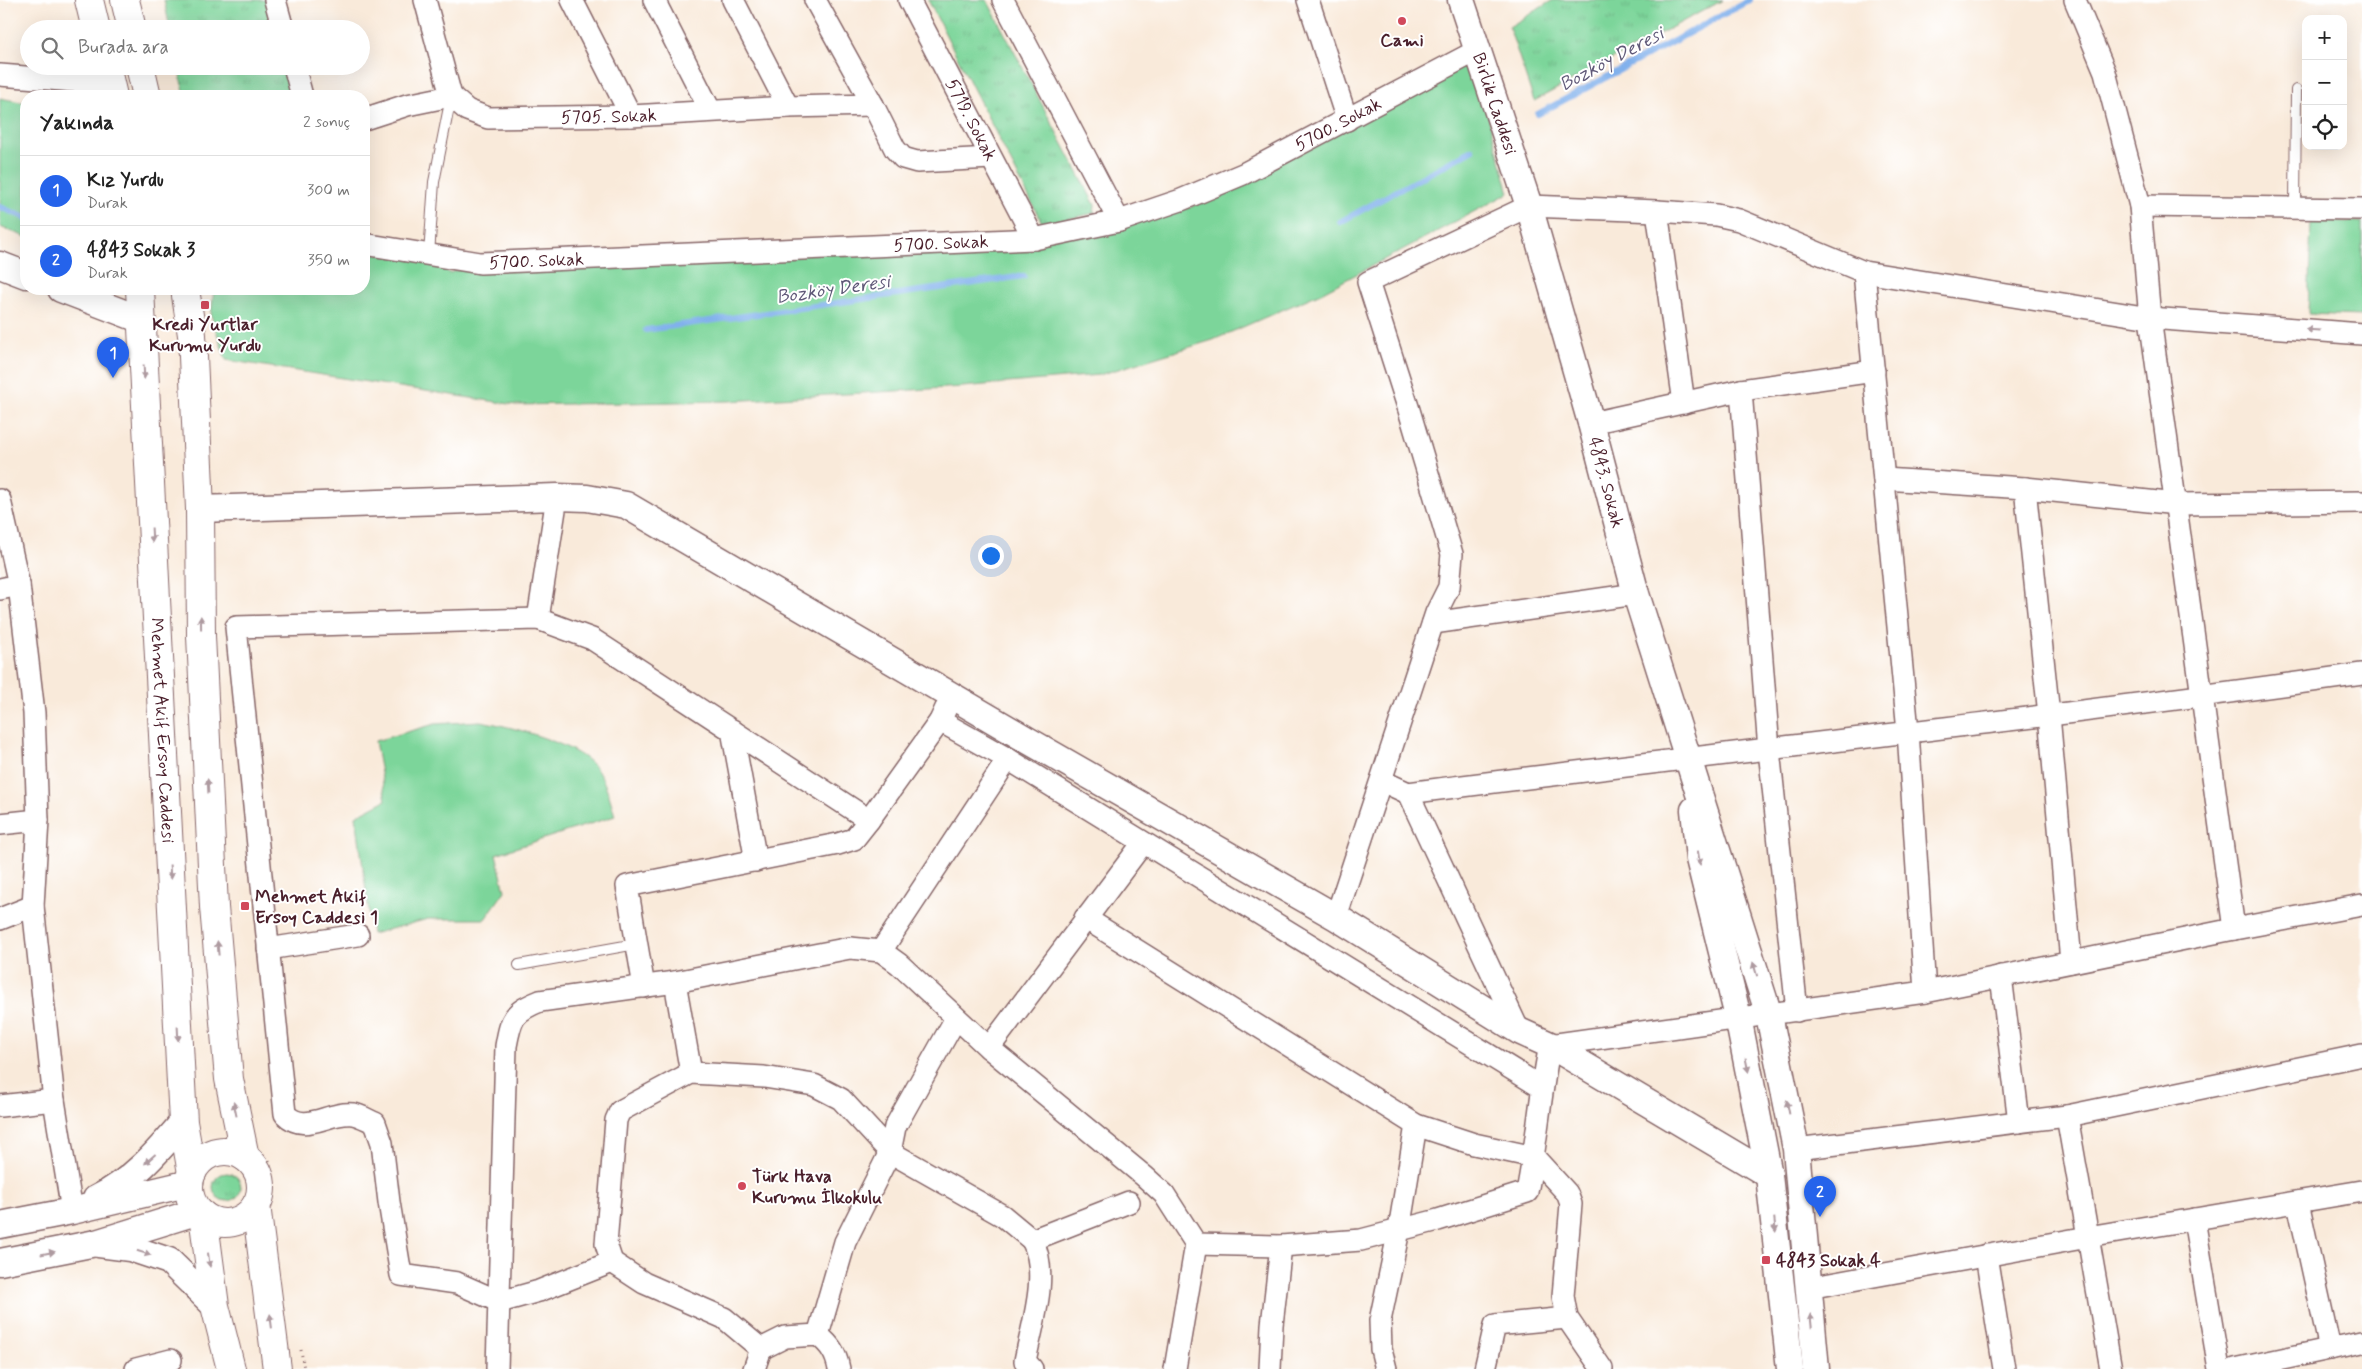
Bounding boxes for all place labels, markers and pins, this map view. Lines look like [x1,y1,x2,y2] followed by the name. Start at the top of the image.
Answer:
[1396,15,1408,27] marker: Cami
[1380,29,1424,53] place label: Cami
[199,299,211,311] marker: Kredi Yurtlar Kurumu Yurdu
[149,313,261,358] place label: Kredi Yurtlar Kurumu Yurdu
[97,337,129,378] pin: 1
[255,885,378,930] place label: Mehmet Akif Ersoy Caddesi 1
[239,900,251,912] marker: Mehmet Akif Ersoy Caddesi 1
[752,1165,882,1210] place label: Türk Hava Kurumu İlkokulu
[1804,1176,1836,1217] pin: 2
[736,1180,748,1192] marker: Türk Hava Kurumu İlkokulu
[1776,1249,1881,1273] place label: 4843 Sokak 4
[1760,1254,1772,1266] marker: 4843 Sokak 4

